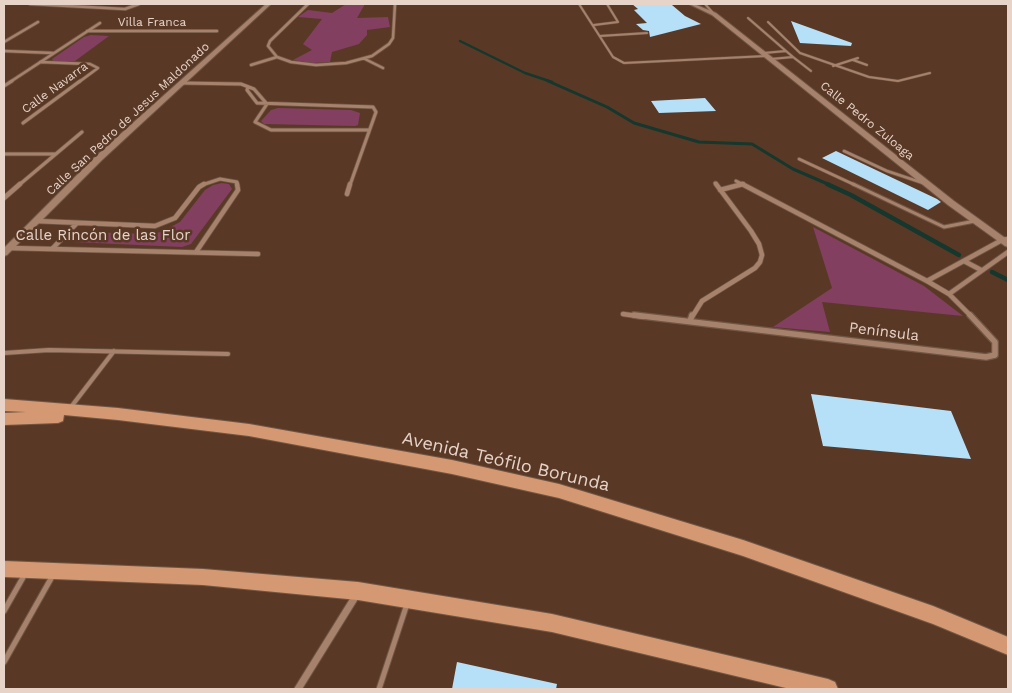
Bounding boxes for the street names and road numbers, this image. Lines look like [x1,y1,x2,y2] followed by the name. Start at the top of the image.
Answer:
[118,15,186,29] street label: Villa Franca
[44,40,212,198] street label: Calle San Pedro de Jesus Maldonado
[19,59,91,117] street label: Calle Navarra
[817,79,917,163] street label: Calle Pedro Zuloaga
[16,227,190,245] street label: Calle Rincón de las Flor
[848,319,920,345] street label: Península
[400,428,612,496] street label: Avenida Teófilo Borunda

